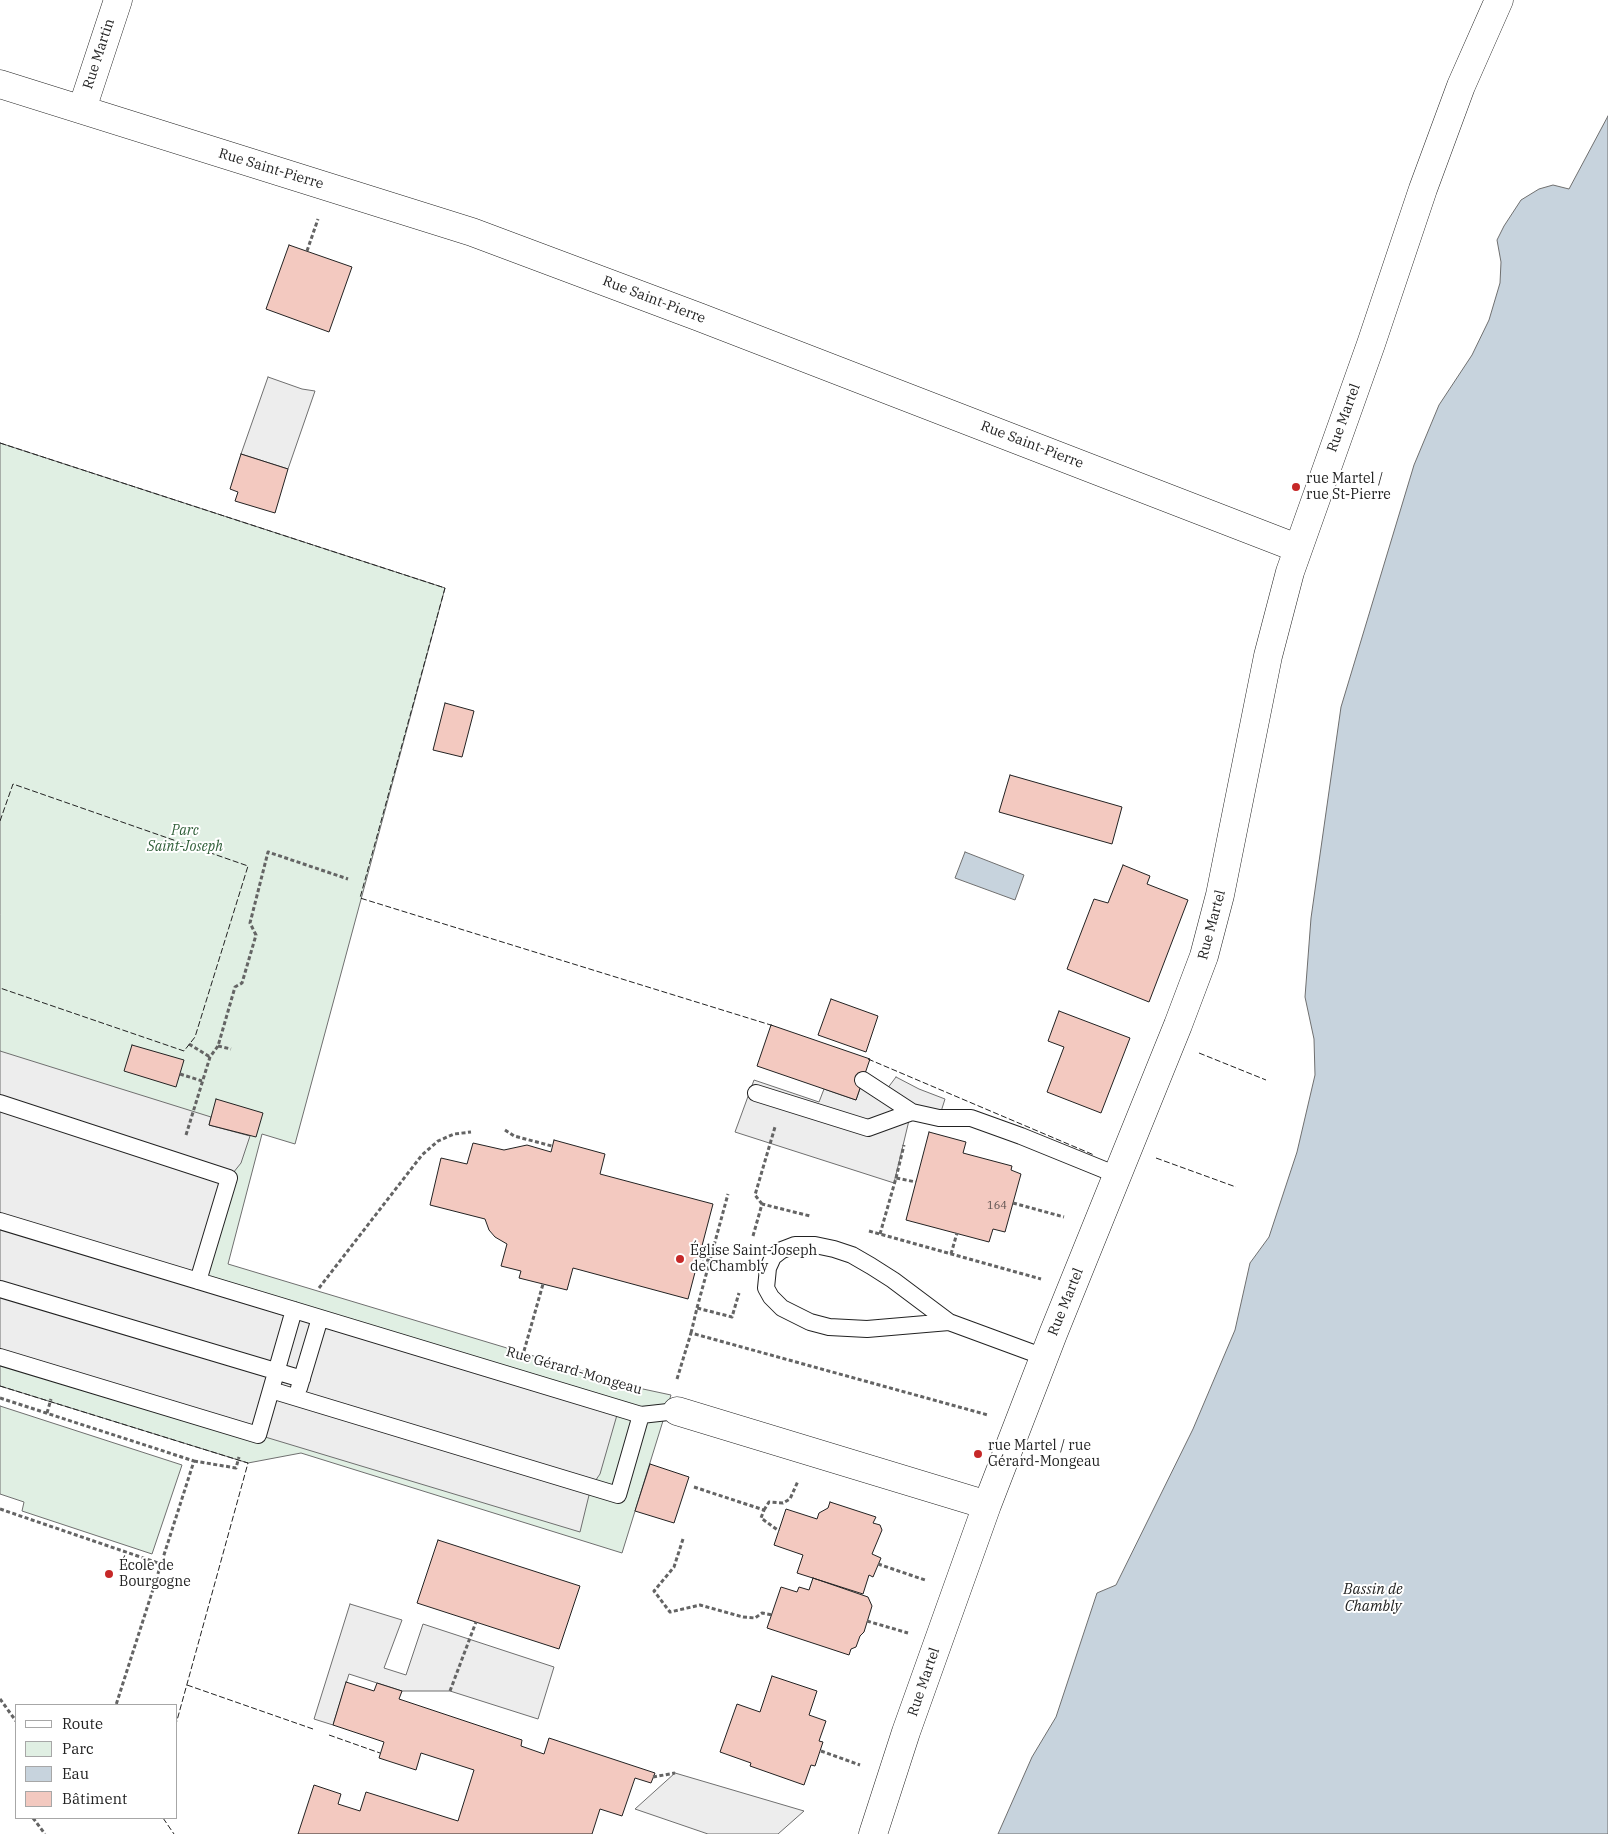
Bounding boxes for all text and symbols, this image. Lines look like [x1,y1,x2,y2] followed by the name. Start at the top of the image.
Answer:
[80,17,118,91] street label: Rue Martin
[217,145,325,193] street label: Rue Saint-Pierre
[600,273,708,327] street label: Rue Saint-Pierre
[1324,381,1364,455] street label: Rue Martel
[978,418,1086,472] street label: Rue Saint-Pierre
[1306,471,1391,504] place label: rue Martel / rue St-Pierre
[1290,481,1302,493] marker: rue Martel / rue St-Pierre
[147,823,223,856] park label: Parc Saint-Joseph
[1195,888,1229,962] street label: Rue Martel
[987,1199,1007,1213] house number: 164
[690,1243,817,1276] place label: Église Saint-Joseph de Chambly
[674,1253,686,1265] marker: Église Saint-Joseph de Chambly
[1045,1266,1087,1338] street label: Rue Martel
[504,1344,644,1398] street label: Rue Gérard-Mongeau
[988,1438,1100,1470] place label: rue Martel / rue Gérard-Mongeau
[972,1448,984,1460] marker: rue Martel / rue Gérard-Mongeau
[119,1558,191,1590] place label: École de Bourgogne
[103,1568,115,1580] marker: École de Bourgogne
[1343,1581,1403,1616] water label: Bassin de Chambly
[904,1645,944,1719] street label: Rue Martel
[15,1704,178,1819] legend
[62,1714,103,1733] text: Route
[62,1739,94,1758] text: Parc
[62,1764,89,1783] text: Eau
[62,1789,127,1808] text: Bâtiment

